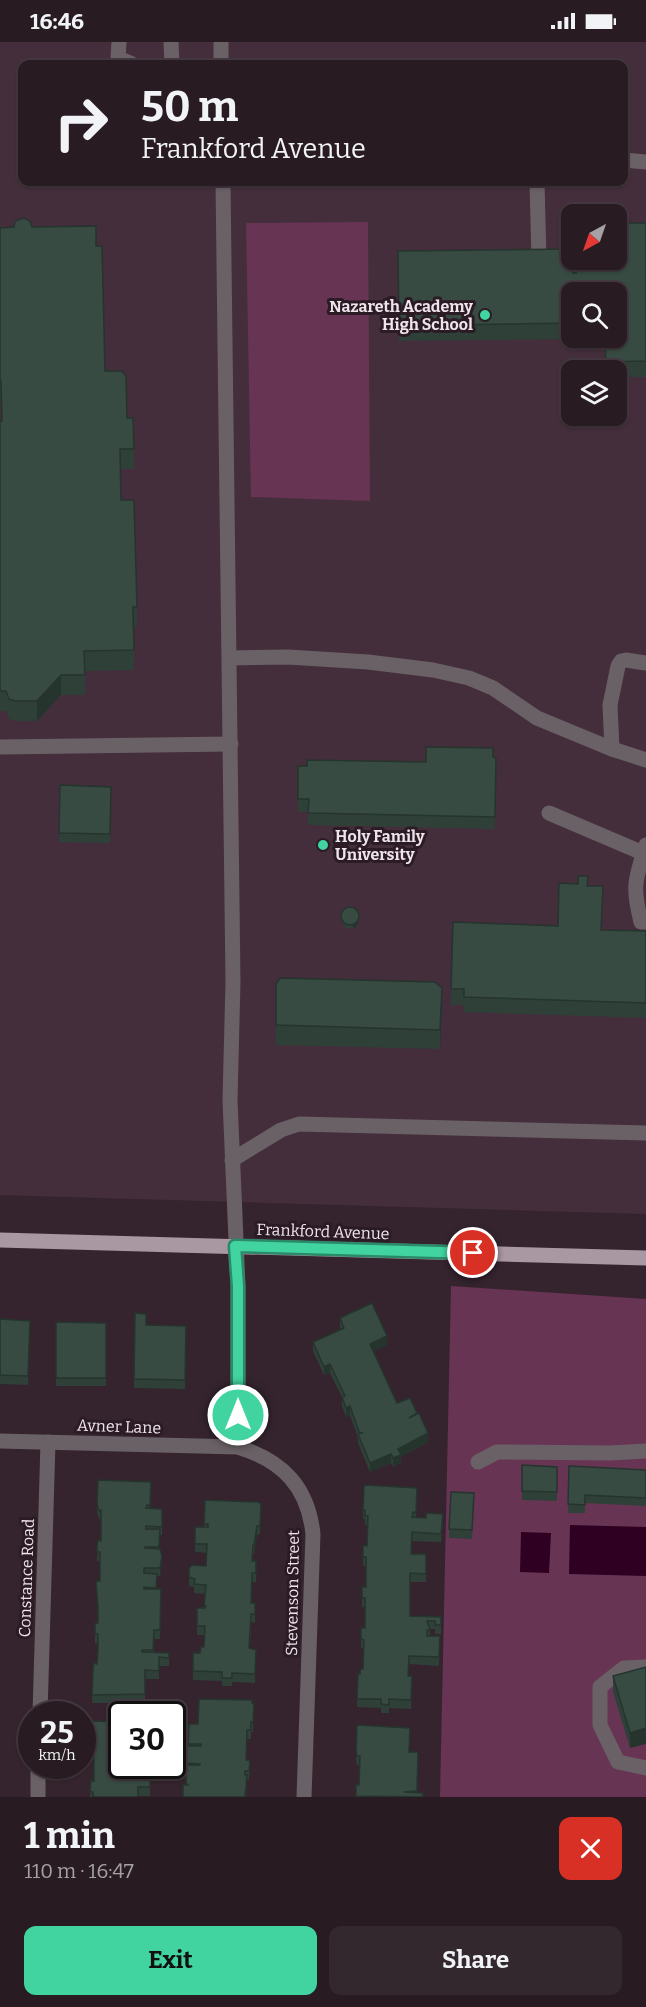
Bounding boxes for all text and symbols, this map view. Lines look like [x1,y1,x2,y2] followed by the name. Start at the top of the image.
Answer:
[30,8,84,35] text: 16:46
[141,82,238,132] text: 50 m
[42,84,120,162] icon: right
[141,133,366,165] text: Frankford Avenue
[561,204,627,270] north arrow
[561,204,627,426] map controls
[561,282,627,348] button: search
[329,297,473,334] place label: Nazareth Academy High School
[478,308,492,322] marker: Nazareth Academy High School
[561,360,627,426] button: layers
[335,827,425,864] place label: Holy Family University
[316,838,330,852] marker: Holy Family University
[256,1220,390,1243] street label: Frankford Avenue
[447,1227,498,1278] pin
[456,1236,489,1269] icon: arrive
[206,1383,270,1447] position arrow
[77,1416,161,1437] street label: Avner Lane
[15,1518,38,1638] street label: Constance Road
[282,1530,303,1656] street label: Stevenson Street
[108,1701,186,1779] speed limit sign: 30
[40,1715,74,1751] text: 25
[38,1746,76,1764] text: km/h
[24,1814,115,1858] text: 1 min
[559,1817,622,1880] button: close
[24,1859,134,1883] text: 110 m · 16:47
[24,1926,317,1995] button: Exit
[329,1926,622,1995] button: Share

